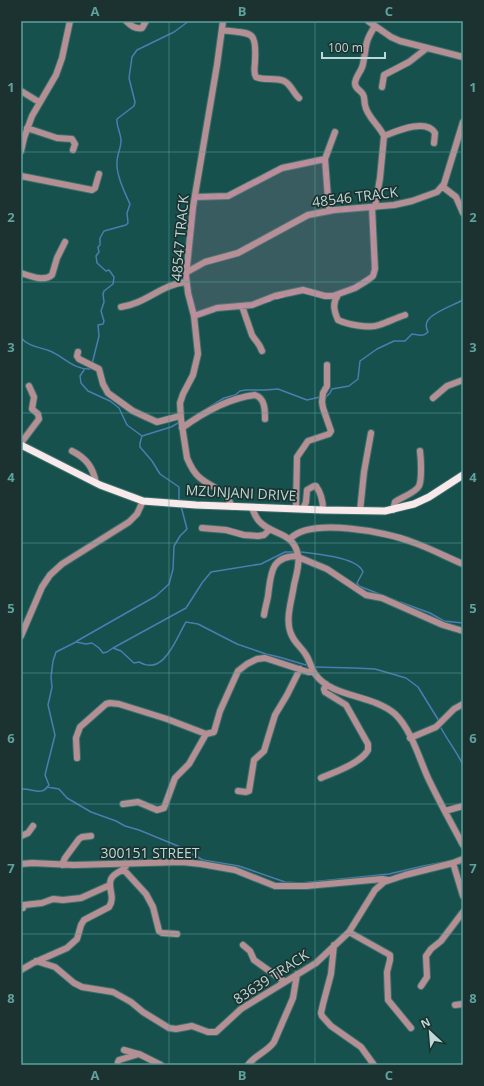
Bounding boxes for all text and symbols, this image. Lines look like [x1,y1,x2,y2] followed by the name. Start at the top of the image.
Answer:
[91,2,100,20] text: A
[238,2,247,20] text: B
[385,2,393,20] text: C
[322,34,385,60] scale bar
[328,39,363,56] text: 100 m
[7,78,15,96] text: 1
[469,78,477,96] text: 1
[311,182,399,211] street label: 48546 TRACK
[166,194,193,282] street label: 48547 TRACK
[7,208,15,226] text: 2
[469,208,477,226] text: 2
[7,338,15,356] text: 3
[469,338,477,356] text: 3
[7,468,15,486] text: 4
[469,468,477,486] text: 4
[185,480,297,505] street label: MZUNJANI DRIVE
[7,599,15,617] text: 5
[469,599,477,617] text: 5
[7,729,15,747] text: 6
[469,729,477,747] text: 6
[101,843,200,862] street label: 300151 STREET
[7,859,15,877] text: 7
[469,859,477,877] text: 7
[229,945,312,1008] street label: 83639 TRACK
[7,989,15,1007] text: 8
[469,989,477,1007] text: 8
[410,1012,450,1052] north arrow
[418,1014,433,1031] text: N
[91,1066,100,1084] text: A
[238,1066,247,1084] text: B
[385,1066,393,1084] text: C

